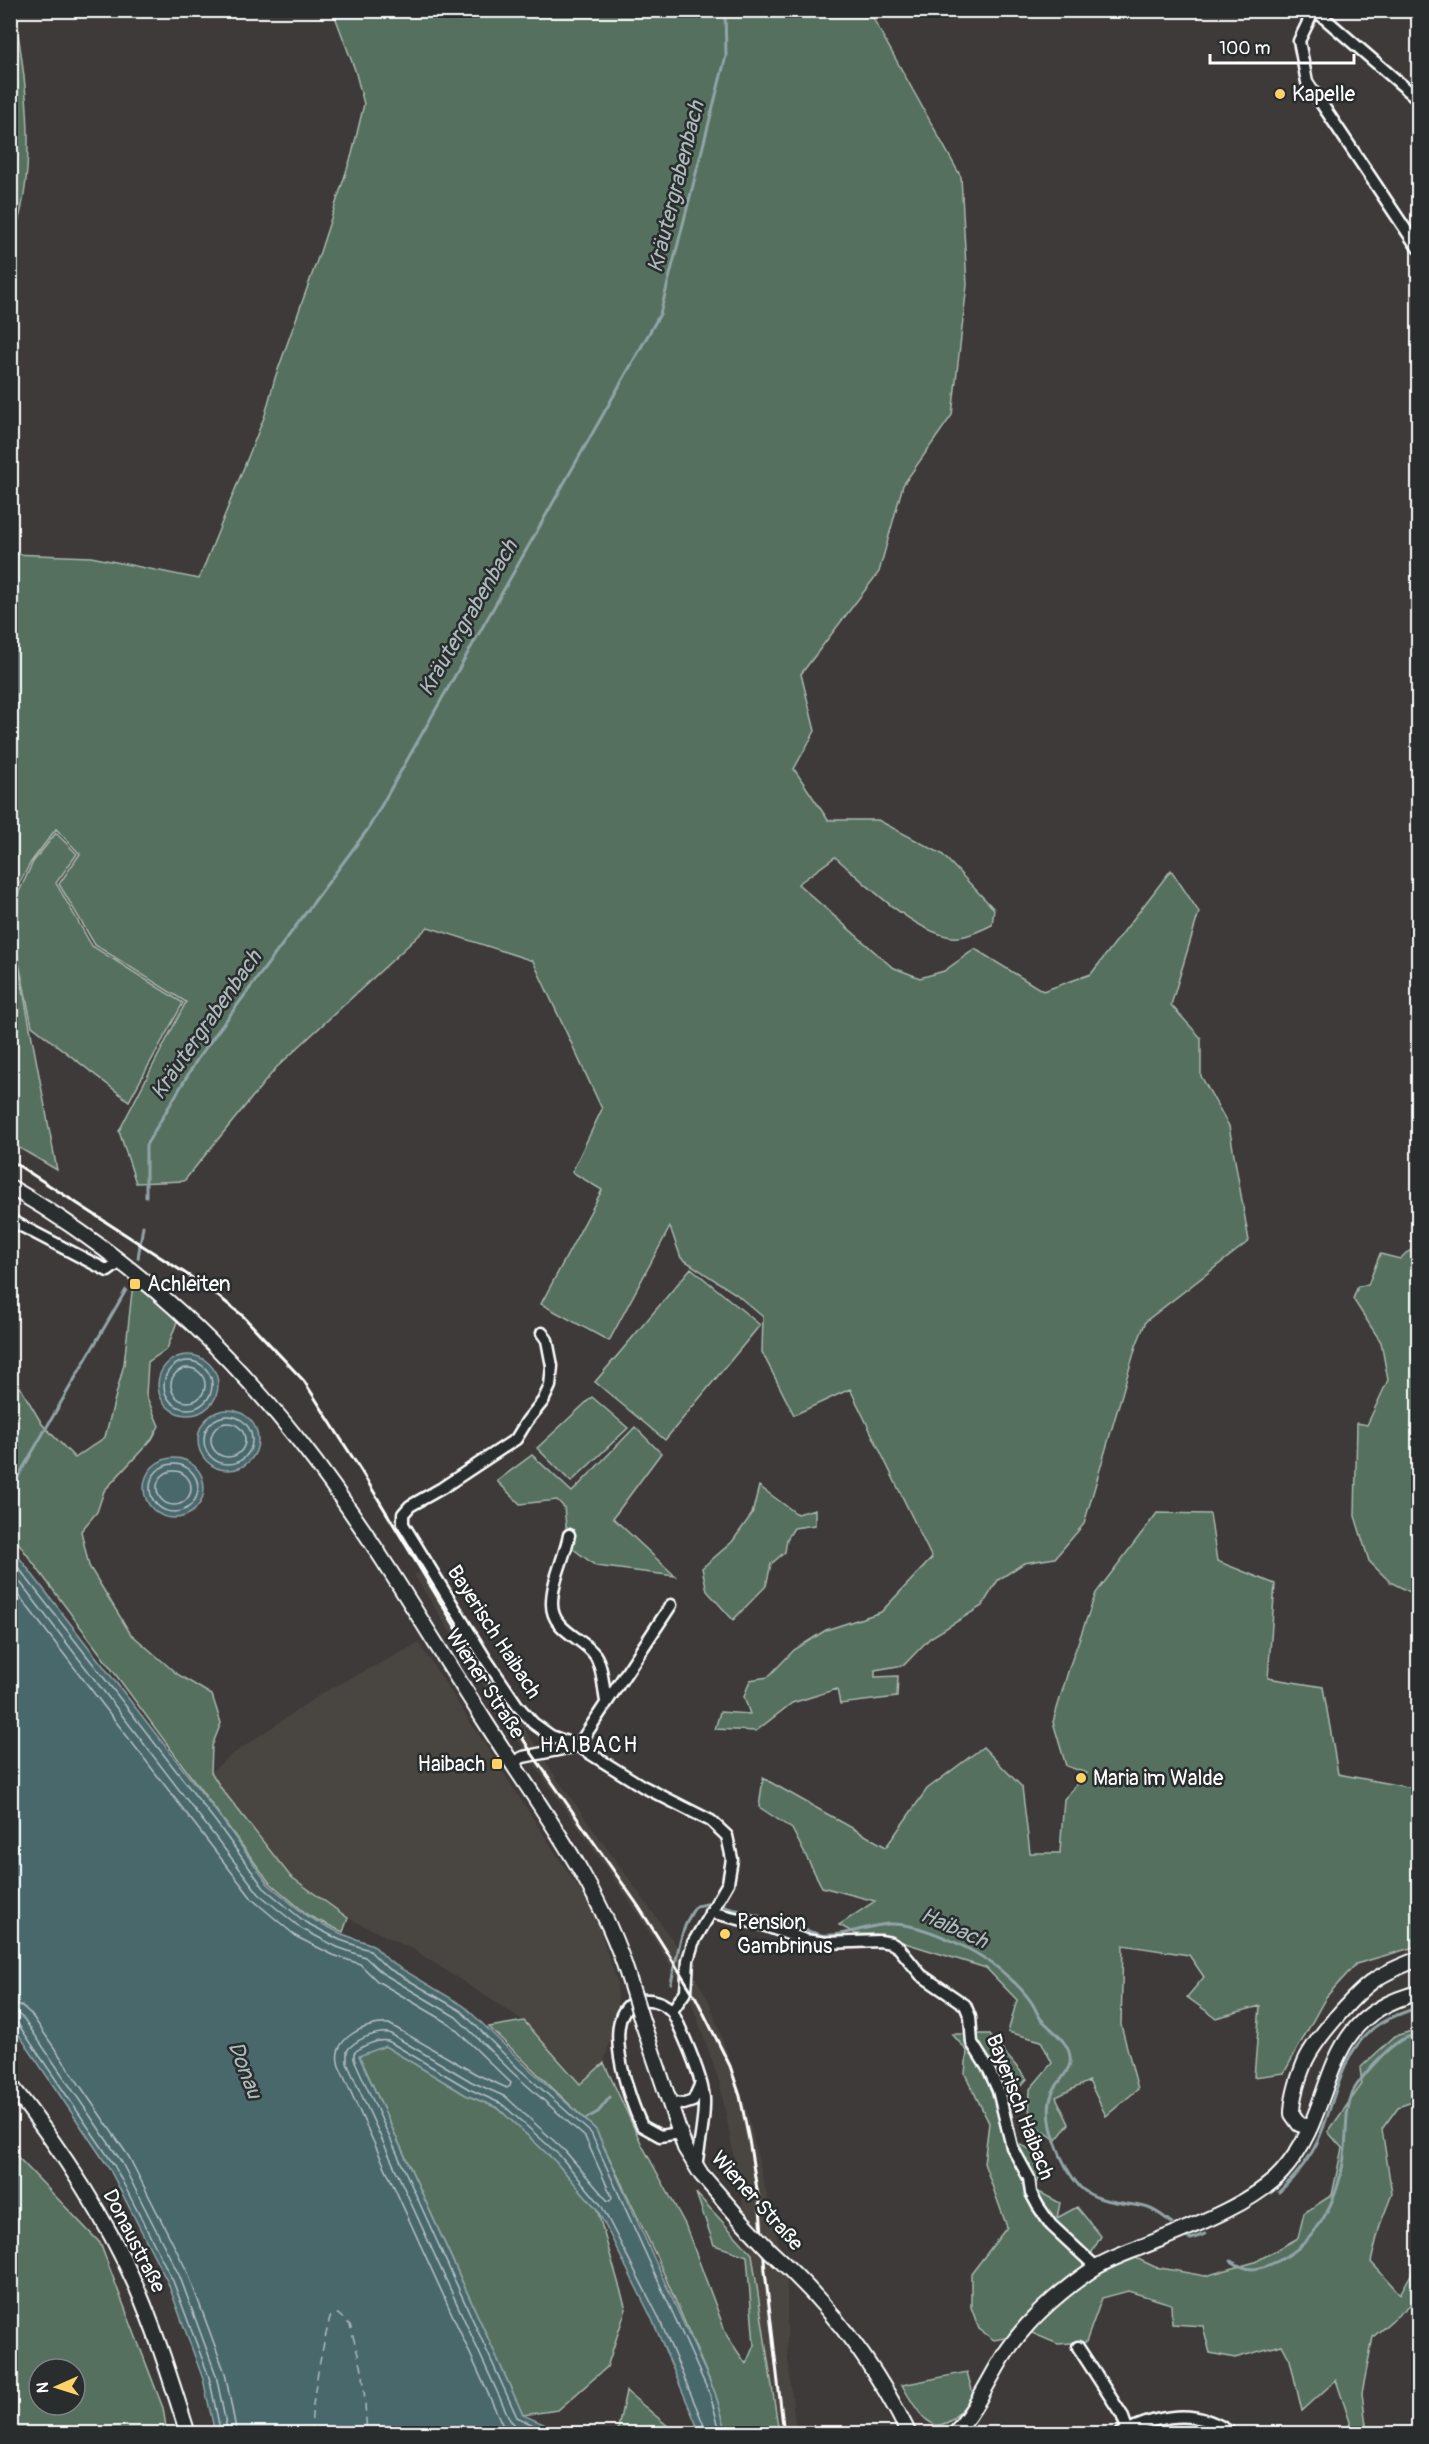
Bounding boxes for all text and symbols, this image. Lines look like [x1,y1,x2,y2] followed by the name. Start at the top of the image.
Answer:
[1210,27,1354,65] scale bar
[1219,37,1271,60] text: 100 m
[1292,81,1356,108] place label: Kapelle
[1273,87,1287,101] marker: Kapelle
[641,97,711,276] water label: Kräutergrabenbach
[412,534,525,701] water label: Kräutergrabenbach
[144,944,269,1105] water label: Kräutergrabenbach
[147,1271,231,1298] place label: Achleiten
[128,1277,142,1291] marker: Achleiten
[441,1560,547,1704] street label: Bayerisch Haibach
[439,1624,531,1745] street label: Wiener Straße
[539,1731,639,1759] district label: HAIBACH
[418,1751,485,1778] place label: Haibach
[490,1757,504,1771] marker: Haibach
[1093,1765,1224,1792] place label: Maria im Walde
[1074,1771,1088,1785] marker: Maria im Walde
[916,1901,993,1956] water label: Haibach
[737,1909,833,1960] place label: Pension Gambrinus
[718,1927,732,1941] marker: Pension Gambrinus
[980,2030,1060,2184] street label: Bayerisch Haibach
[221,2038,269,2104] water label: Donau
[705,2145,810,2257] street label: Wiener Straße
[96,2185,172,2298] street label: Donaustraße
[27,2357,87,2417] north arrow
[33,2382,53,2394] text: N

